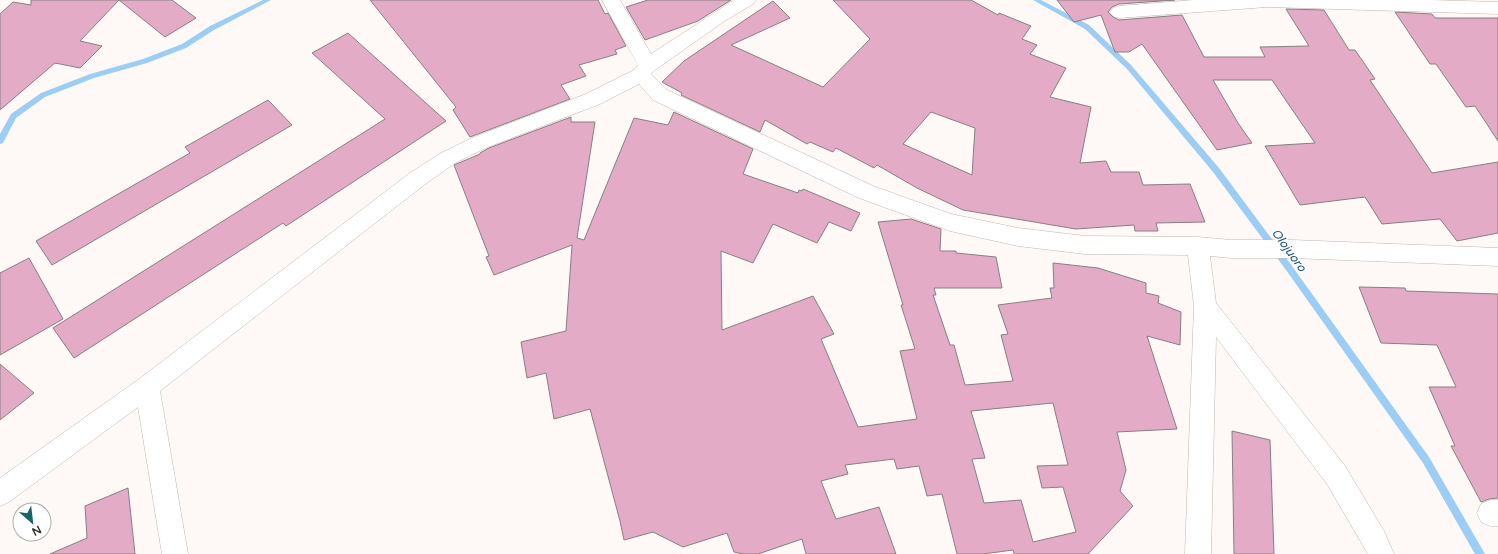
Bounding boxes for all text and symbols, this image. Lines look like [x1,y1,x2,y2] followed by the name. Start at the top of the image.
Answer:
[1269,226,1310,275] water label: Olojuoro
[12,502,52,542] north arrow
[30,523,43,538] text: N

